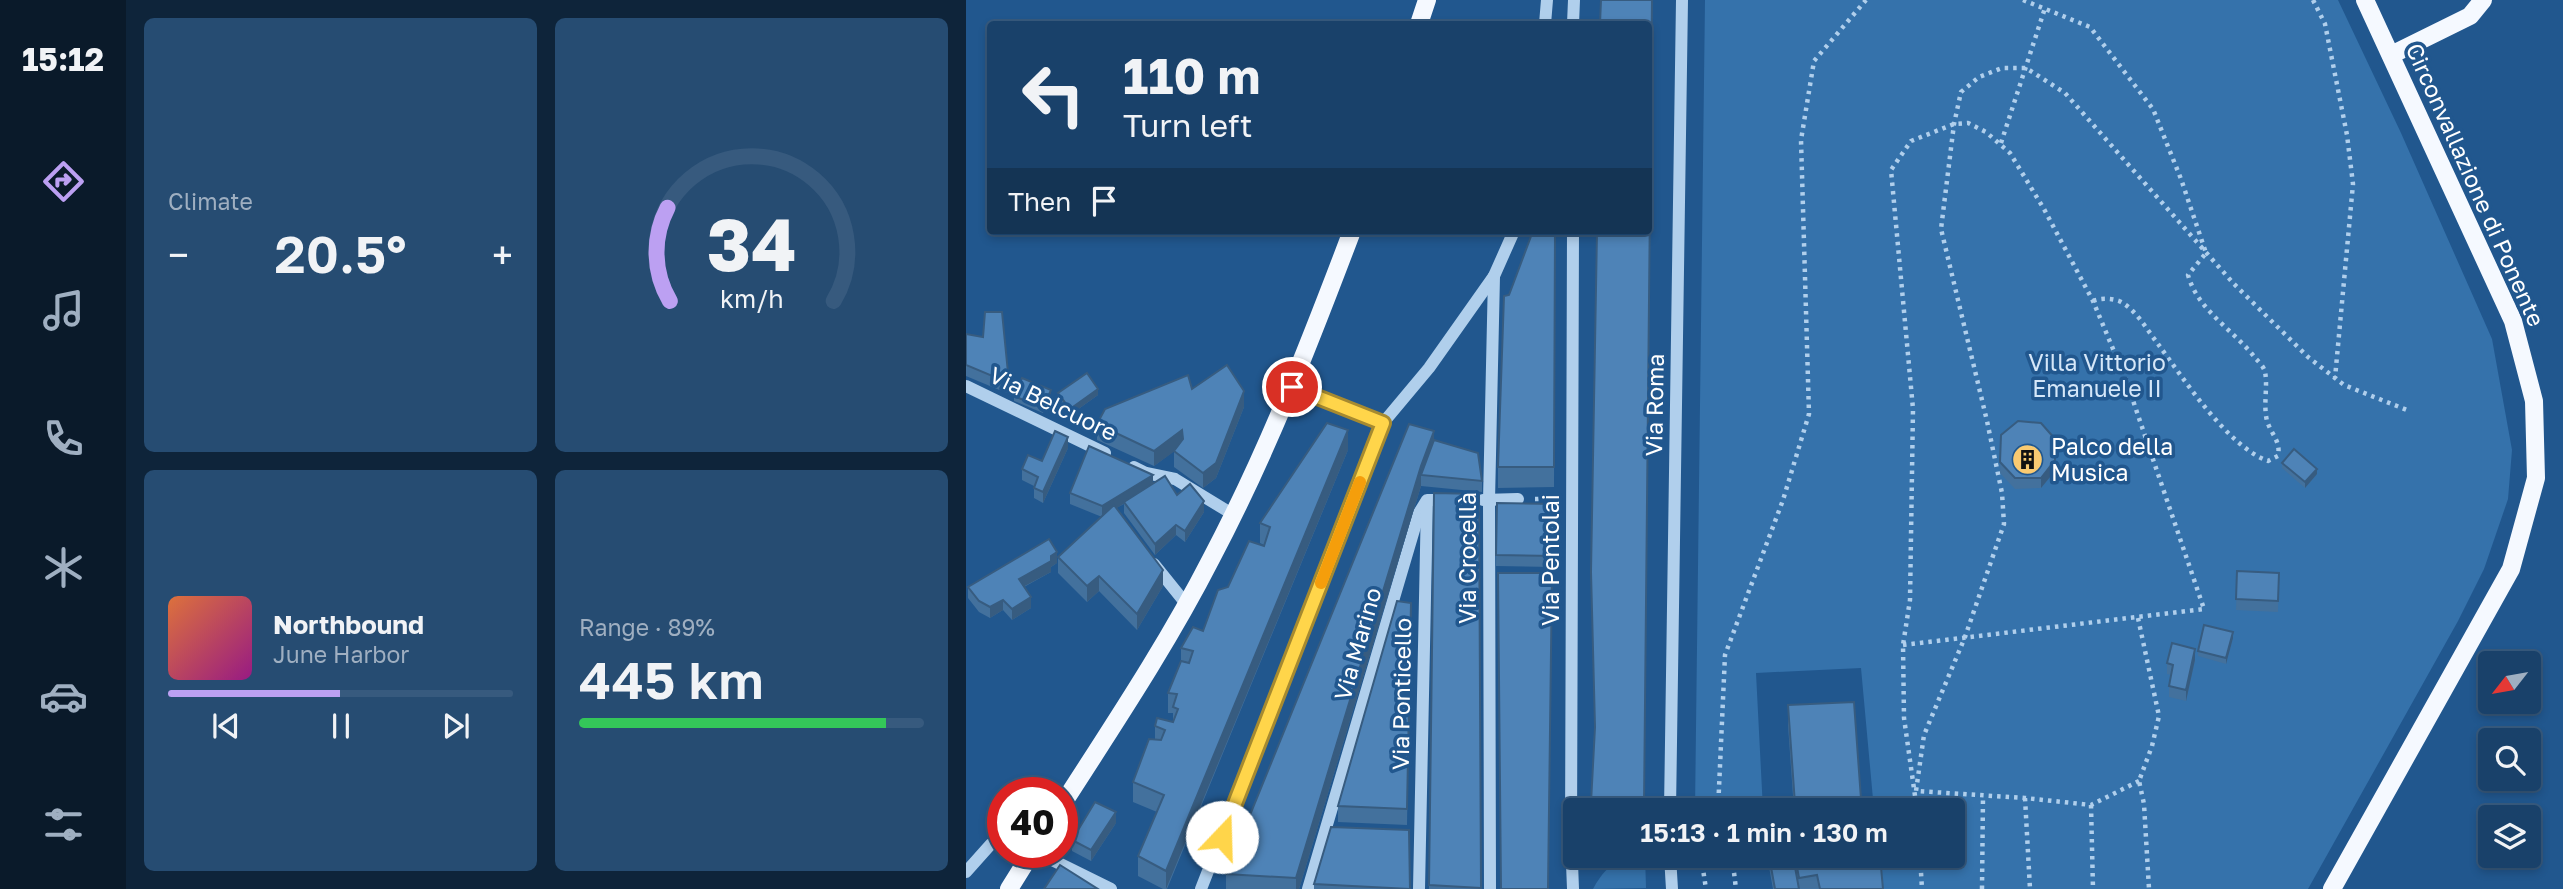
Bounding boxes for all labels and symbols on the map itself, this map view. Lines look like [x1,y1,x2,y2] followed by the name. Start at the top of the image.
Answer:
[2401,39,2551,331] street label: Circonvallazione di Ponente
[2028,348,2166,402] park label: Villa Vittorio Emanuele II
[1639,353,1669,457] street label: Via Roma
[1262,357,1322,417] pin
[985,360,1122,446] street label: Via Belcuore
[2051,432,2173,486] place label: Palco della Musica
[2011,443,2045,477] building icon: Palco della Musica
[1453,492,1481,624] street label: Via Crocellà
[1536,494,1564,626] street label: Via Pentolai
[1328,584,1387,703] street label: Via Marino
[1386,618,1416,770] street label: Via Ponticello
[2478,651,2541,714] north arrow
[987,777,1078,868] speed limit sign: 40
[1185,800,1259,874] position arrow

